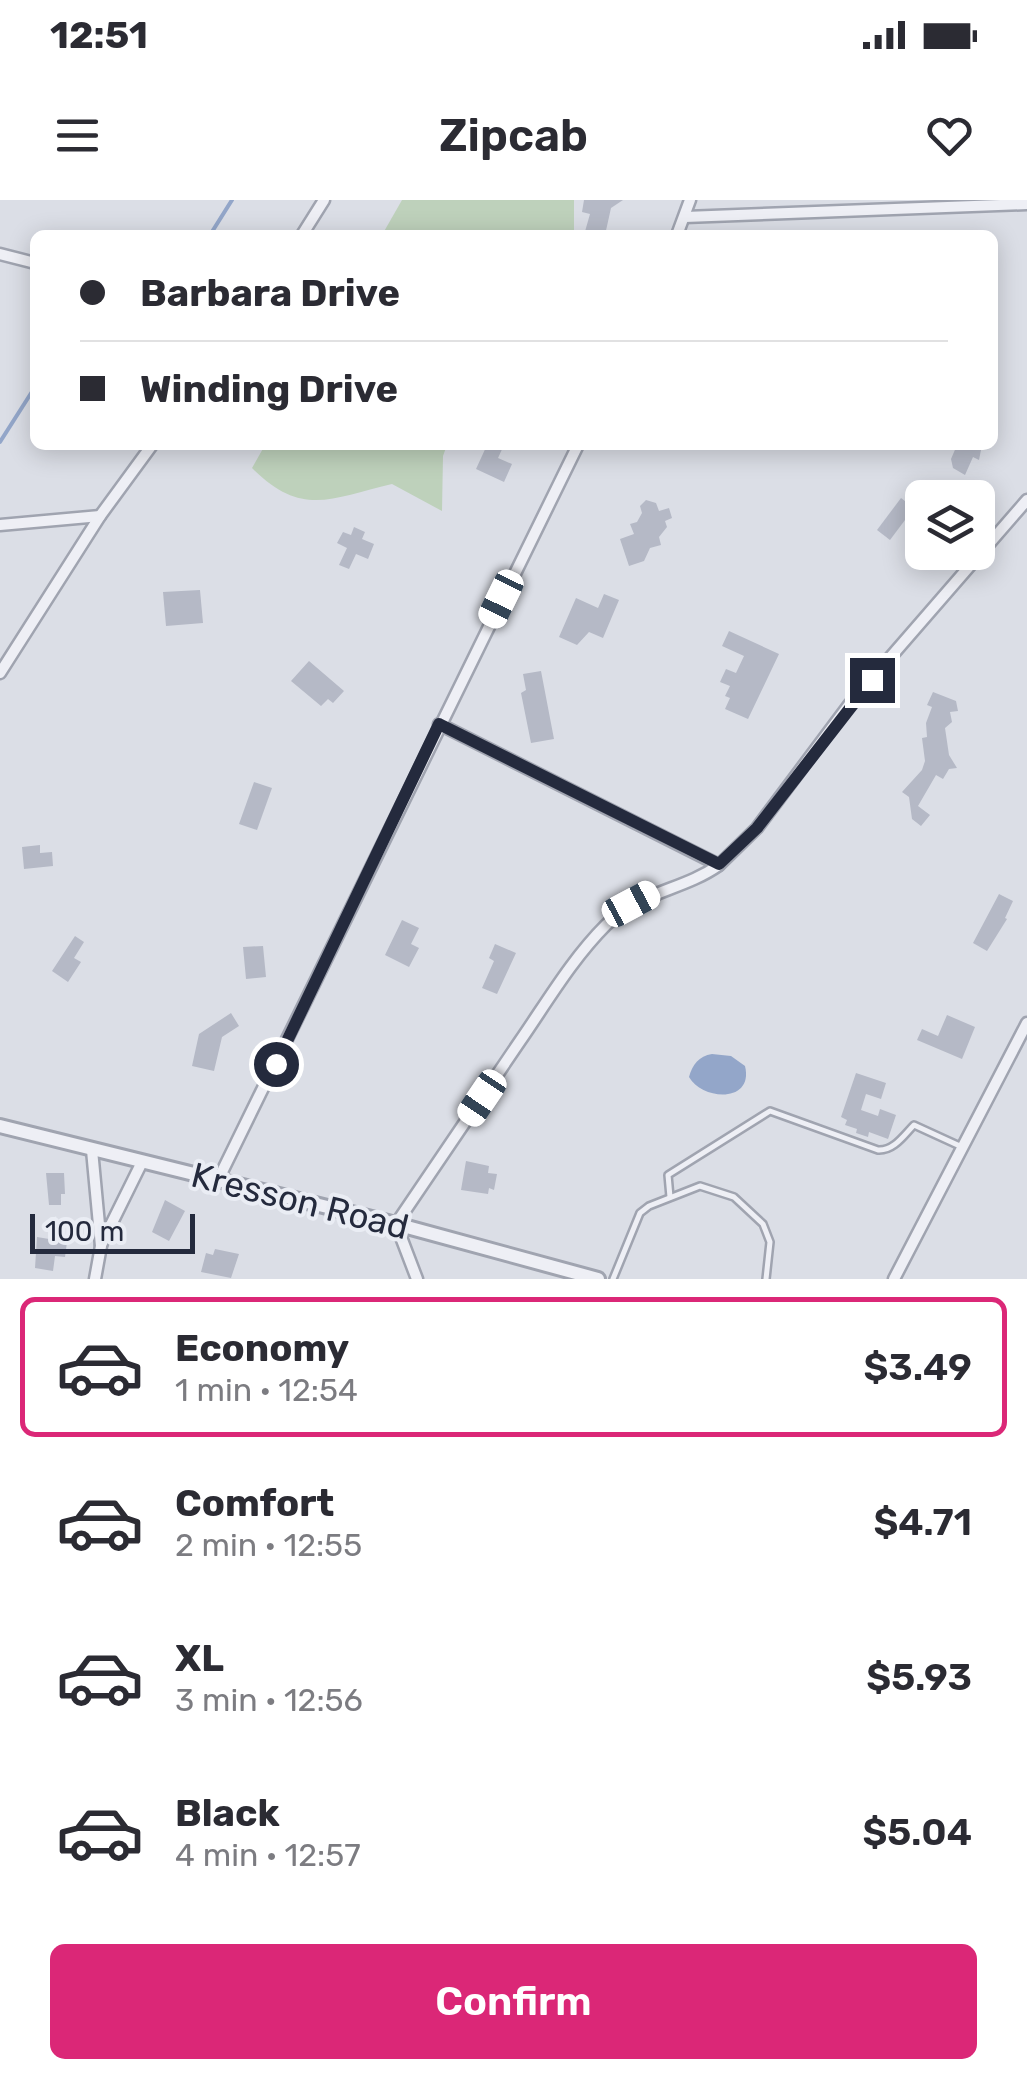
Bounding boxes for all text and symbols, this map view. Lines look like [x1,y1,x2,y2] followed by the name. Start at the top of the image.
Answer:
[50,12,148,58] text: 12:51
[50,108,105,163] icon: menu
[922,108,977,163] icon: heart
[439,109,588,162] text: Zipcab
[140,270,400,316] text: Barbara Drive
[140,366,398,412] text: Winding Drive
[905,480,995,570] map controls
[905,480,995,570] button: layers
[474,565,528,633] car
[850,658,895,703] route end
[597,877,665,931] car
[254,1042,299,1087] route start
[453,1065,511,1131] car
[187,1154,413,1248] street label: Kresson Road
[30,1209,195,1254] scale bar
[45,1215,124,1248] text: 100 m
[55,1322,145,1412] icon: car
[175,1325,349,1371] text: Economy
[863,1344,972,1390] text: $3.49
[175,1371,358,1409] text: 1 min · 12:54
[55,1477,145,1567] icon: car
[175,1480,334,1526] text: Comfort
[873,1499,972,1545] text: $4.71
[175,1526,362,1564] text: 2 min · 12:55
[55,1632,145,1722] icon: car
[175,1635,224,1681] text: XL
[866,1654,972,1700] text: $5.93
[175,1681,363,1719] text: 3 min · 12:56
[55,1787,145,1877] icon: car
[175,1790,280,1836] text: Black
[862,1809,972,1855] text: $5.04
[175,1836,361,1874] text: 4 min · 12:57
[50,1944,977,2059] button: Confirm

